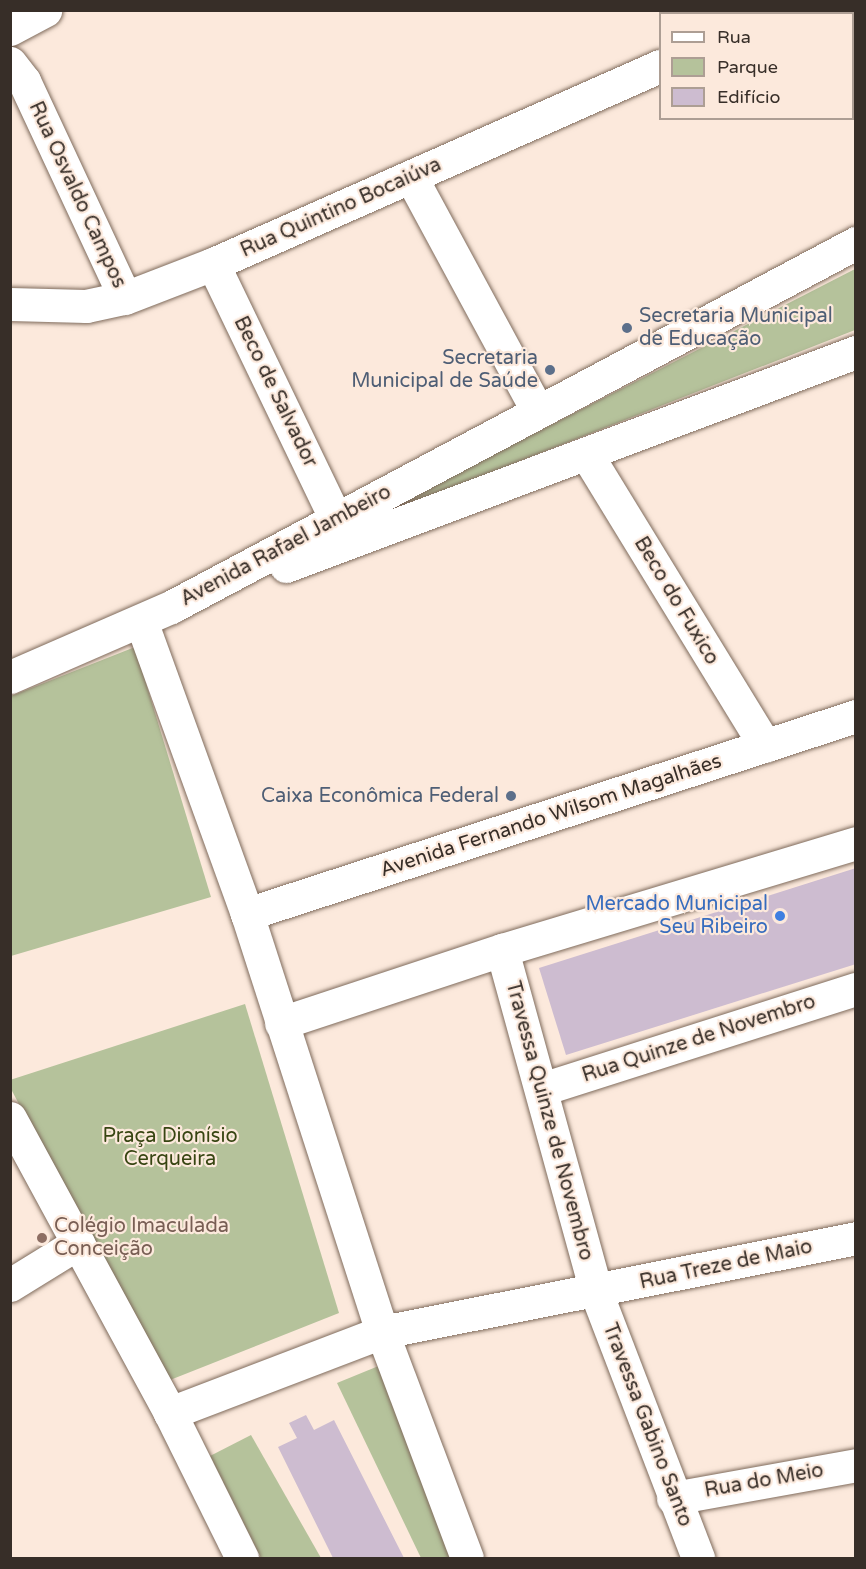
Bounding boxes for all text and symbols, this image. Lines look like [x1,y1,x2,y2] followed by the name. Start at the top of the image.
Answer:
[659,12,854,120] legend
[717,26,751,48] text: Rua
[717,56,778,78] text: Parque
[717,86,780,108] text: Edifício
[23,98,131,292] street label: Rua Osvaldo Campos
[237,153,445,263] street label: Rua Quintino Bocaiúva
[639,304,833,351] place label: Secretaria Municipal de Educação
[228,313,322,471] street label: Beco de Salvador
[620,321,634,335] marker: Secretaria Municipal de Educação
[351,346,538,393] place label: Secretaria Municipal de Saúde
[543,363,557,377] marker: Secretaria Municipal de Saúde
[177,480,395,612] street label: Avenida Rafael Jambeiro
[628,533,724,669] street label: Beco do Fuxico
[377,749,725,883] street label: Avenida Fernando Wilsom Magalhães
[261,784,499,808] place label: Caixa Econômica Federal
[504,789,518,803] marker: Caixa Econômica Federal
[586,892,768,939] place label: Mercado Municipal Seu Ribeiro
[773,909,787,923] marker: Mercado Municipal Seu Ribeiro
[500,979,598,1263] street label: Travessa Quinze de Novembro
[579,990,819,1088] street label: Rua Quinze de Novembro
[102,1124,238,1171] park label: Praça Dionísio Cerqueira
[54,1214,229,1261] place label: Colégio Imaculada Conceição
[35,1231,49,1245] marker: Colégio Imaculada Conceição
[638,1235,814,1295] street label: Rua Treze de Maio
[597,1320,697,1530] street label: Travessa Gabino Santo
[703,1459,825,1503] street label: Rua do Meio

